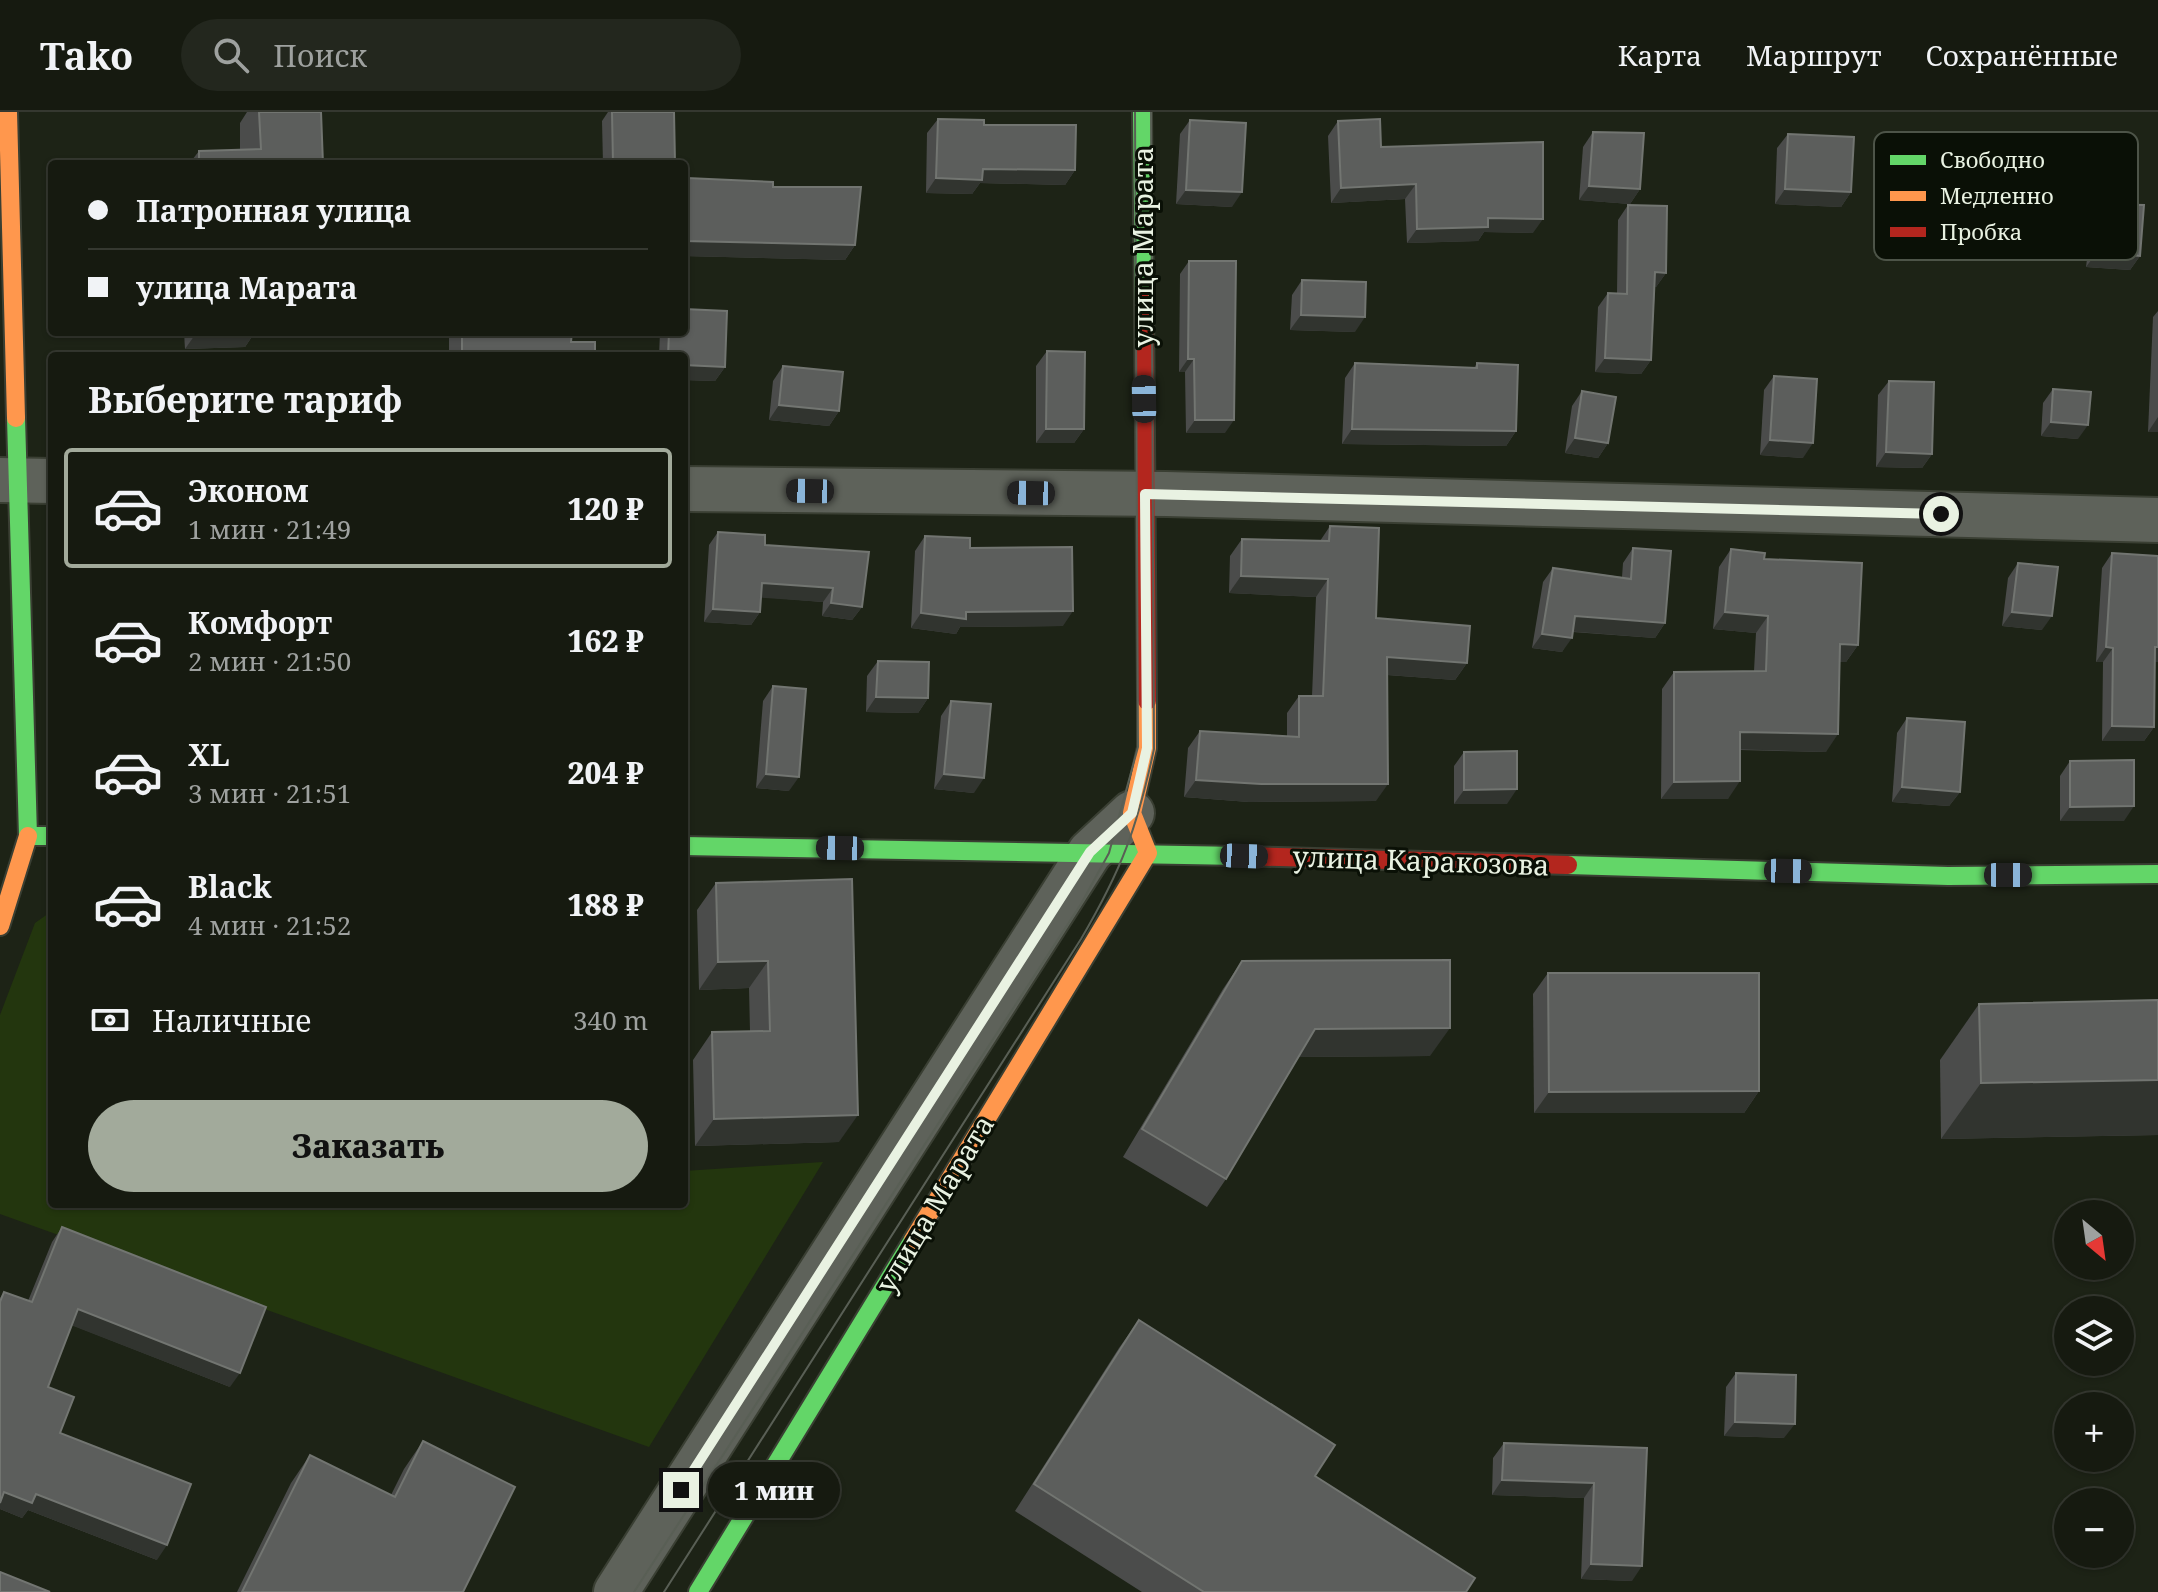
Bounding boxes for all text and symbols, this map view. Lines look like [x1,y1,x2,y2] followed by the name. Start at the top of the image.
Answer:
[181,19,741,91] search box
[40,29,133,81] text: Tako
[209,33,253,77] icon: search
[273,35,367,76] text: Поиск
[1618,36,1702,74] text: Карта
[1746,36,1881,74] text: Маршрут
[1925,36,2118,74] text: Сохранённые
[1874,132,2138,260] legend
[1940,144,2045,174] text: Свободно
[1123,146,1161,348] street label: улица Марата
[1940,180,2054,210] text: Медленно
[136,190,412,231] text: Патронная улица
[1940,216,2022,246] text: Пробка
[136,267,357,308] text: улица Марата
[88,375,402,424] text: Выберите тариф
[1132,375,1156,423] car
[188,470,308,511] text: Эконом
[92,472,164,544] icon: car
[786,479,834,503] car
[1007,481,1055,505] car
[567,488,644,529] text: 120 ₽
[1923,496,1959,532] route start
[188,511,351,547] text: 1 мин · 21:49
[188,602,332,643] text: Комфорт
[92,604,164,676] icon: car
[567,620,644,661] text: 162 ₽
[188,643,351,679] text: 2 мин · 21:50
[188,734,230,775] text: XL
[92,736,164,808] icon: car
[567,752,644,793] text: 204 ₽
[188,775,351,811] text: 3 мин · 21:51
[816,836,864,860] car
[1292,837,1550,883] street label: улица Каракозова
[1220,843,1268,869] car
[1764,859,1812,883] car
[1984,863,2032,887] car
[188,866,272,907] text: Black
[92,868,164,940] icon: car
[567,884,644,925] text: 188 ₽
[188,907,351,943] text: 4 мин · 21:52
[88,998,132,1042] icon: cash
[152,1000,311,1041] text: Наличные
[573,1002,648,1038] text: 340 m
[88,1100,648,1192] button: Заказать
[866,1108,1002,1299] street label: улица Марата
[2054,1200,2134,1280] north arrow
[2054,1200,2134,1568] map controls
[2054,1296,2134,1376] button: layers
[2054,1392,2134,1472] button: +
[709,1462,841,1518] callout: 1 мин
[663,1472,699,1508] route end
[734,1472,814,1508] text: 1 мин
[2054,1488,2134,1568] button: −

